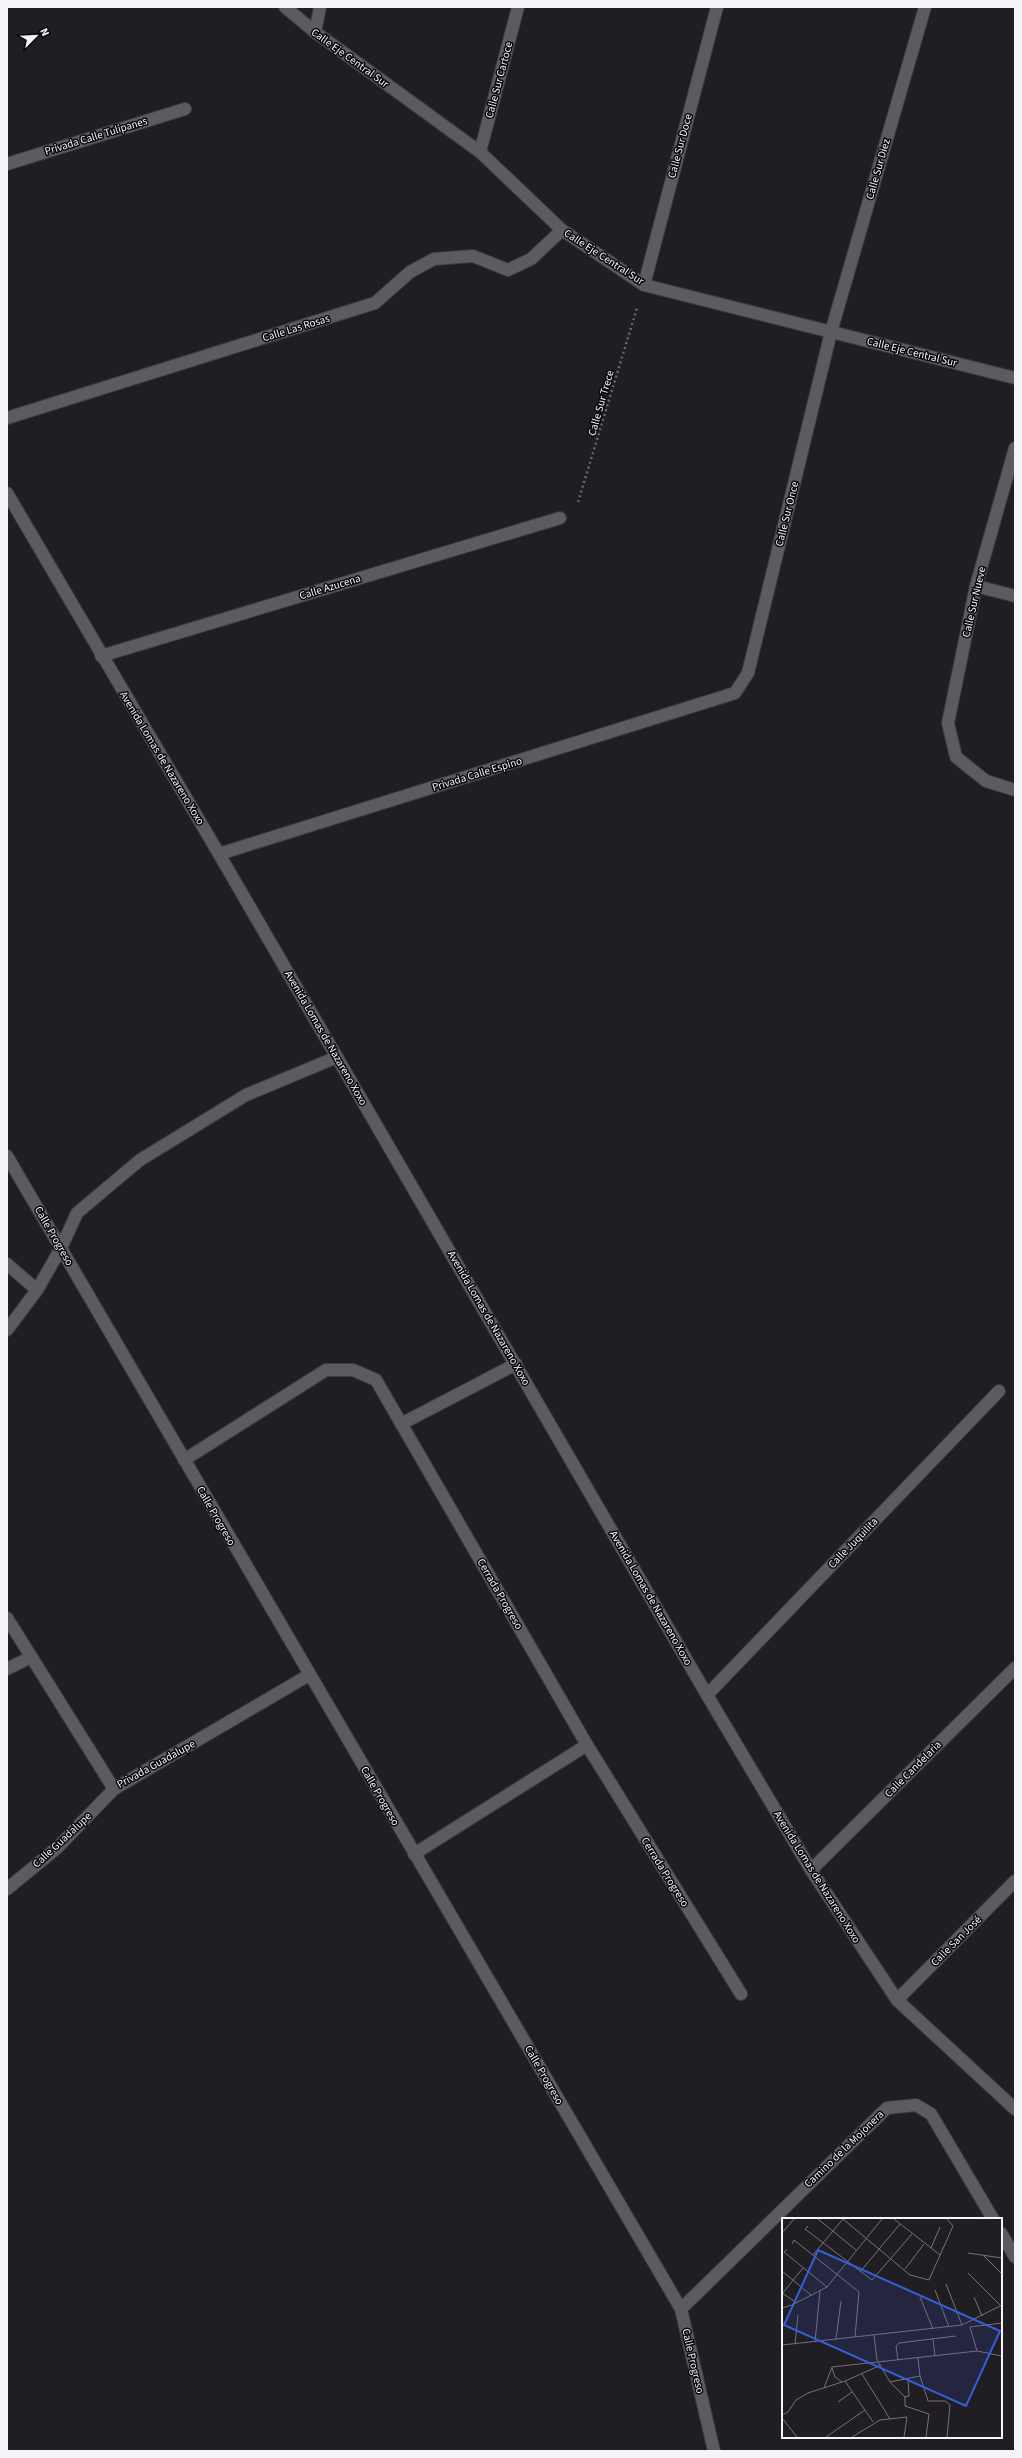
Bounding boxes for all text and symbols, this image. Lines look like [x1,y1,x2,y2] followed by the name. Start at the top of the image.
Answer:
[16,16,56,56] north arrow
[308,25,392,91] street label: Calle Eje Central Sur
[36,26,53,39] text: N
[482,40,517,120] street label: Calle Sur Cartoce
[664,112,696,180] street label: Calle Sur Doce
[43,113,150,159] street label: Privada Calle Tulipanes
[862,137,894,201] street label: Calle Sur Diez
[561,226,647,289] street label: Calle Eje Central Sur
[261,311,332,345] street label: Calle Las Rosas
[865,334,959,371] street label: Calle Eje Central Sur
[584,368,618,438] street label: Calle Sur Trece
[772,479,802,548] street label: Calle Sur Once
[959,565,990,639] street label: Calle Sur Nueve
[297,571,363,603] street label: Calle Azucena
[116,688,208,828] street label: Avenida Lomas de Nazareno Xoxo
[430,753,524,795] street label: Privada Calle Espino
[281,968,371,1108] street label: Avenida Lomas de Nazareno Xoxo
[31,1204,77,1268] street label: Calle Progreso
[444,1248,534,1388] street label: Avenida Lomas de Nazareno Xoxo
[193,1484,239,1548] street label: Calle Progreso
[825,1514,881,1572] street label: Calle Juquilita
[606,1528,696,1668] street label: Avenida Lomas de Nazareno Xoxo
[474,1556,526,1632] street label: Cerrada Progreso
[114,1736,198,1792] street label: Privada Guadalupe
[881,1737,945,1801] street label: Calle Candelaria
[357,1764,403,1828] street label: Calle Progreso
[29,1808,95,1871] street label: Calle Guadalupe
[770,1808,864,1946] street label: Avenida Lomas de Nazareno Xoxo
[638,1834,692,1910] street label: Cerrada Progreso
[927,1912,985,1970] street label: Calle San José
[521,2043,567,2107] street label: Calle Progreso
[801,2107,887,2191] street label: Camino de la Mojonera
[782,2218,1002,2438] inset map
[678,2327,708,2395] street label: Calle Progreso

